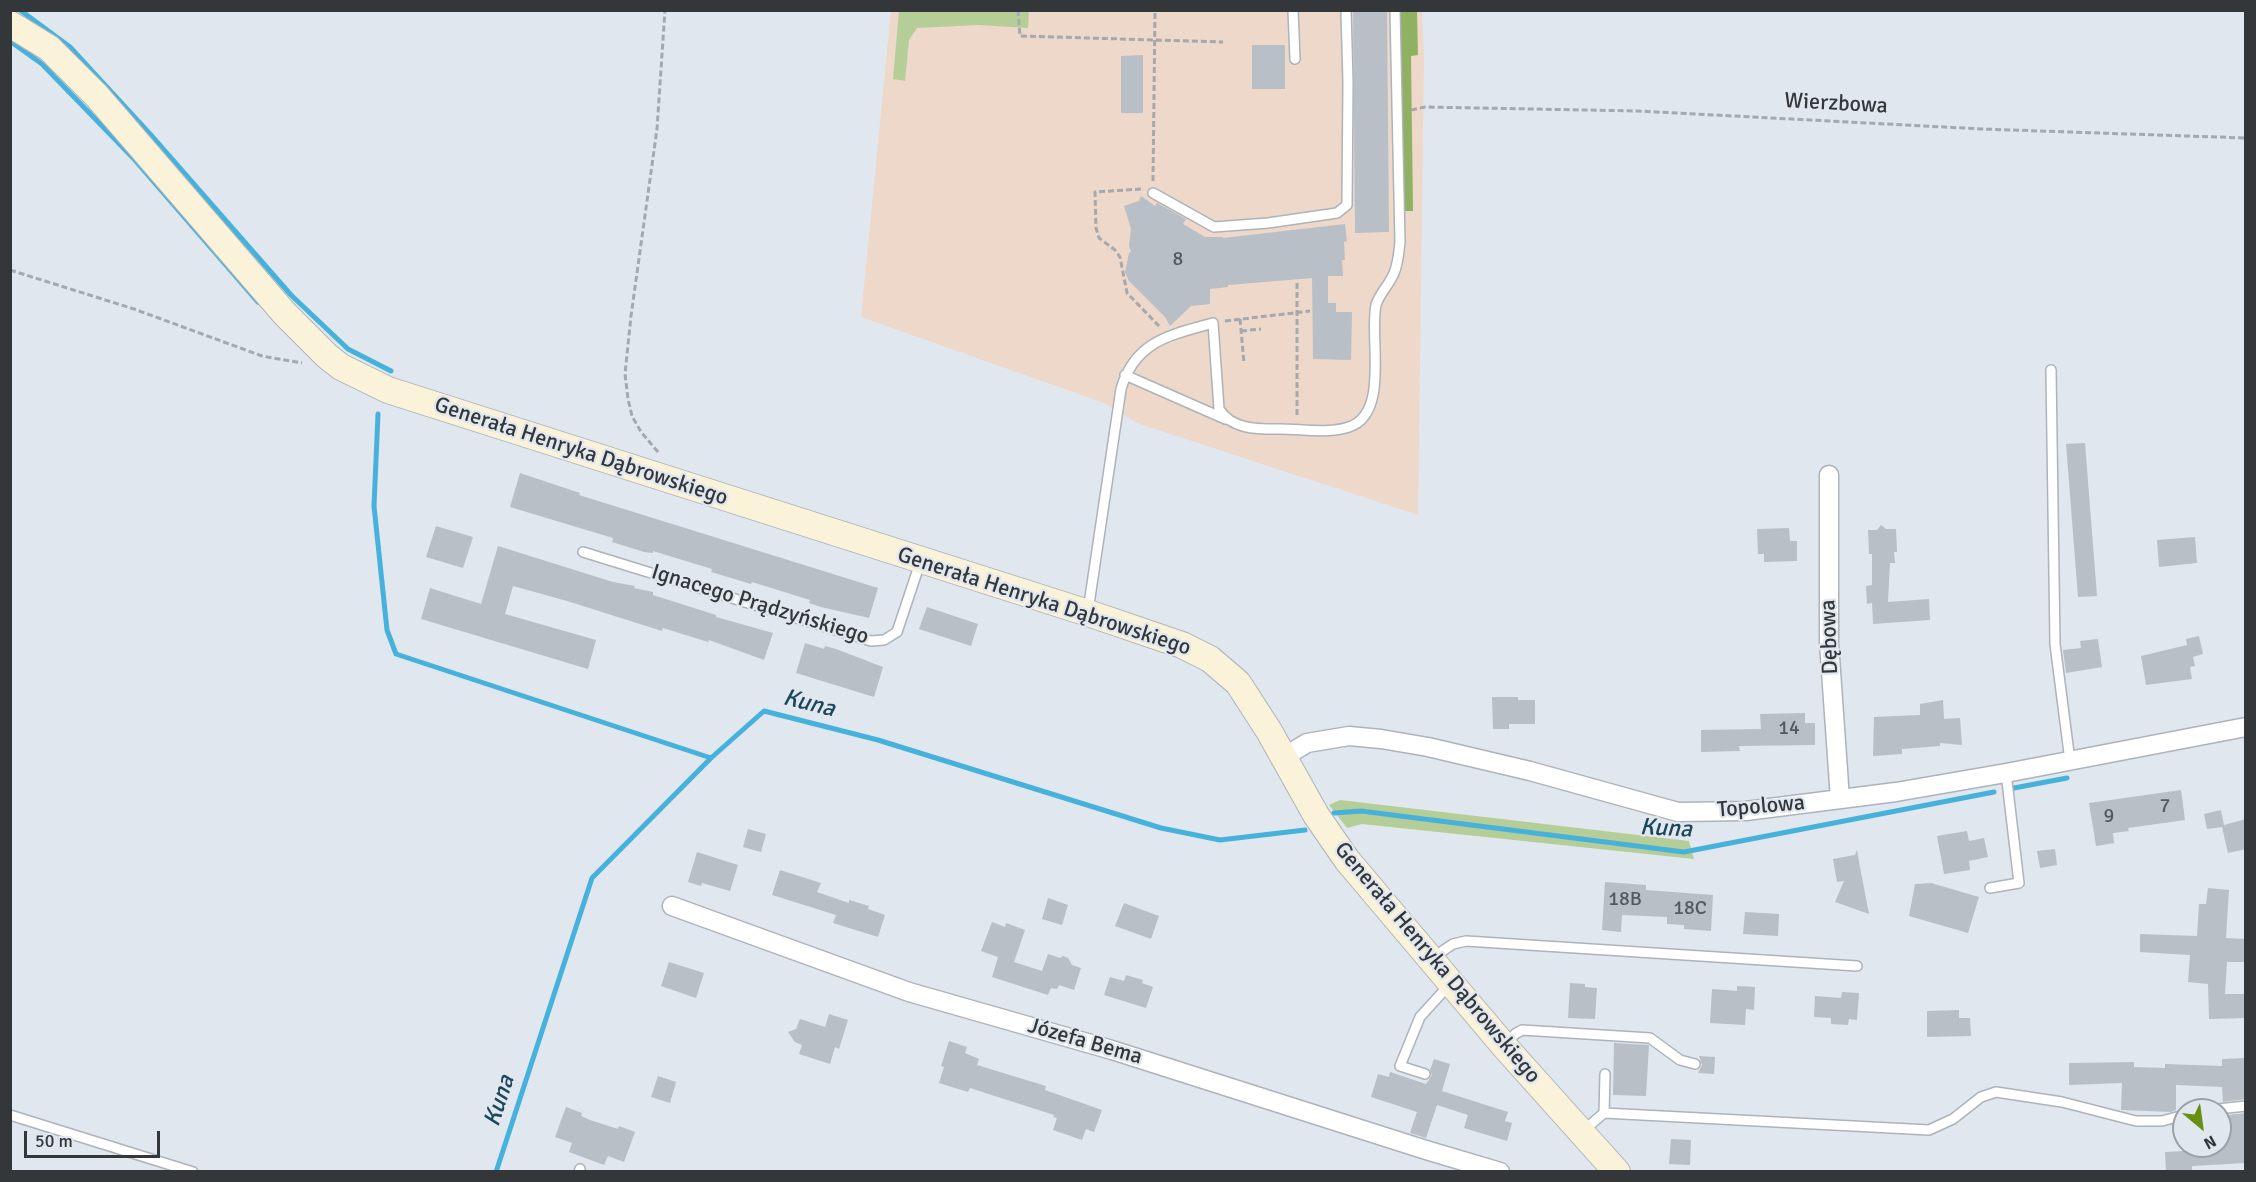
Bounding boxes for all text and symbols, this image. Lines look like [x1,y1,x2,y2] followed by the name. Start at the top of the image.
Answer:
[1784,88,1888,120] street label: Wierzbowa
[1173,248,1183,272] house number: 8
[431,392,731,512] street label: Generała Henryka Dąbrowskiego
[894,542,1194,662] street label: Generała Henryka Dąbrowskiego
[648,559,872,651] street label: Ignacego Prądzyńskiego
[1816,599,1844,675] street label: Dębowa
[780,684,838,724] water label: Kuna
[1778,717,1800,741] house number: 14
[1716,790,1806,824] street label: Topolowa
[2160,795,2170,819] house number: 7
[2104,805,2114,829] house number: 9
[1639,813,1693,845] water label: Kuna
[1328,837,1546,1089] street label: Generała Henryka Dąbrowskiego
[1608,888,1642,912] house number: 18B
[1673,897,1707,921] house number: 18C
[1025,1013,1145,1071] street label: Józefa Bema
[478,1072,522,1130] water label: Kuna
[2172,1098,2232,1158] north arrow
[27,1119,164,1157] scale bar
[35,1130,73,1152] text: 50 m
[2200,1131,2219,1153] text: N

